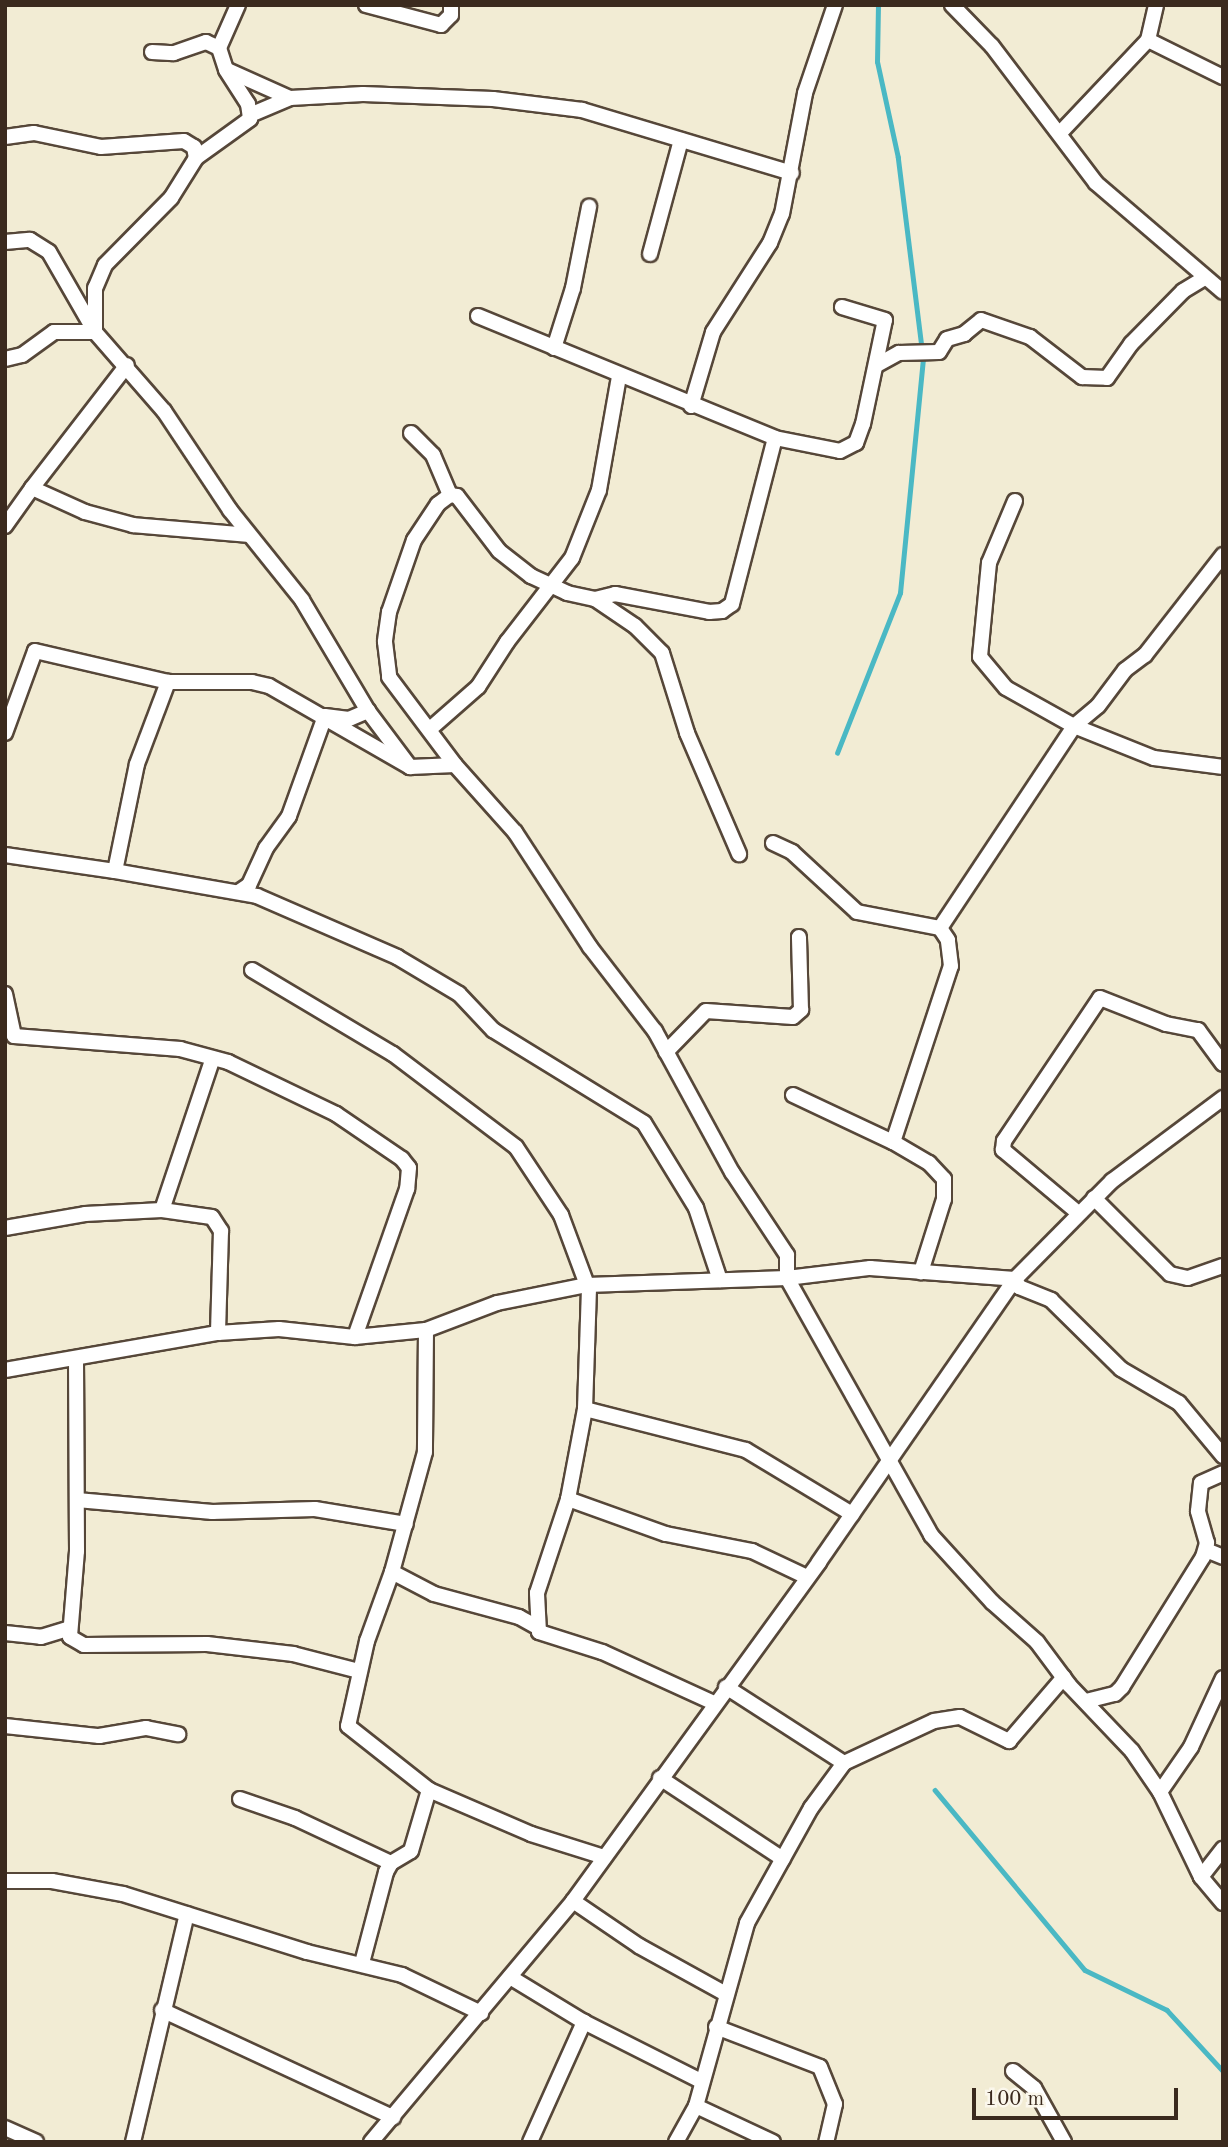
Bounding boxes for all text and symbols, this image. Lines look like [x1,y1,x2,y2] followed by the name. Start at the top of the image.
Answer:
[976,2074,1182,2118] scale bar
[985,2089,1044,2110] text: 100 m

